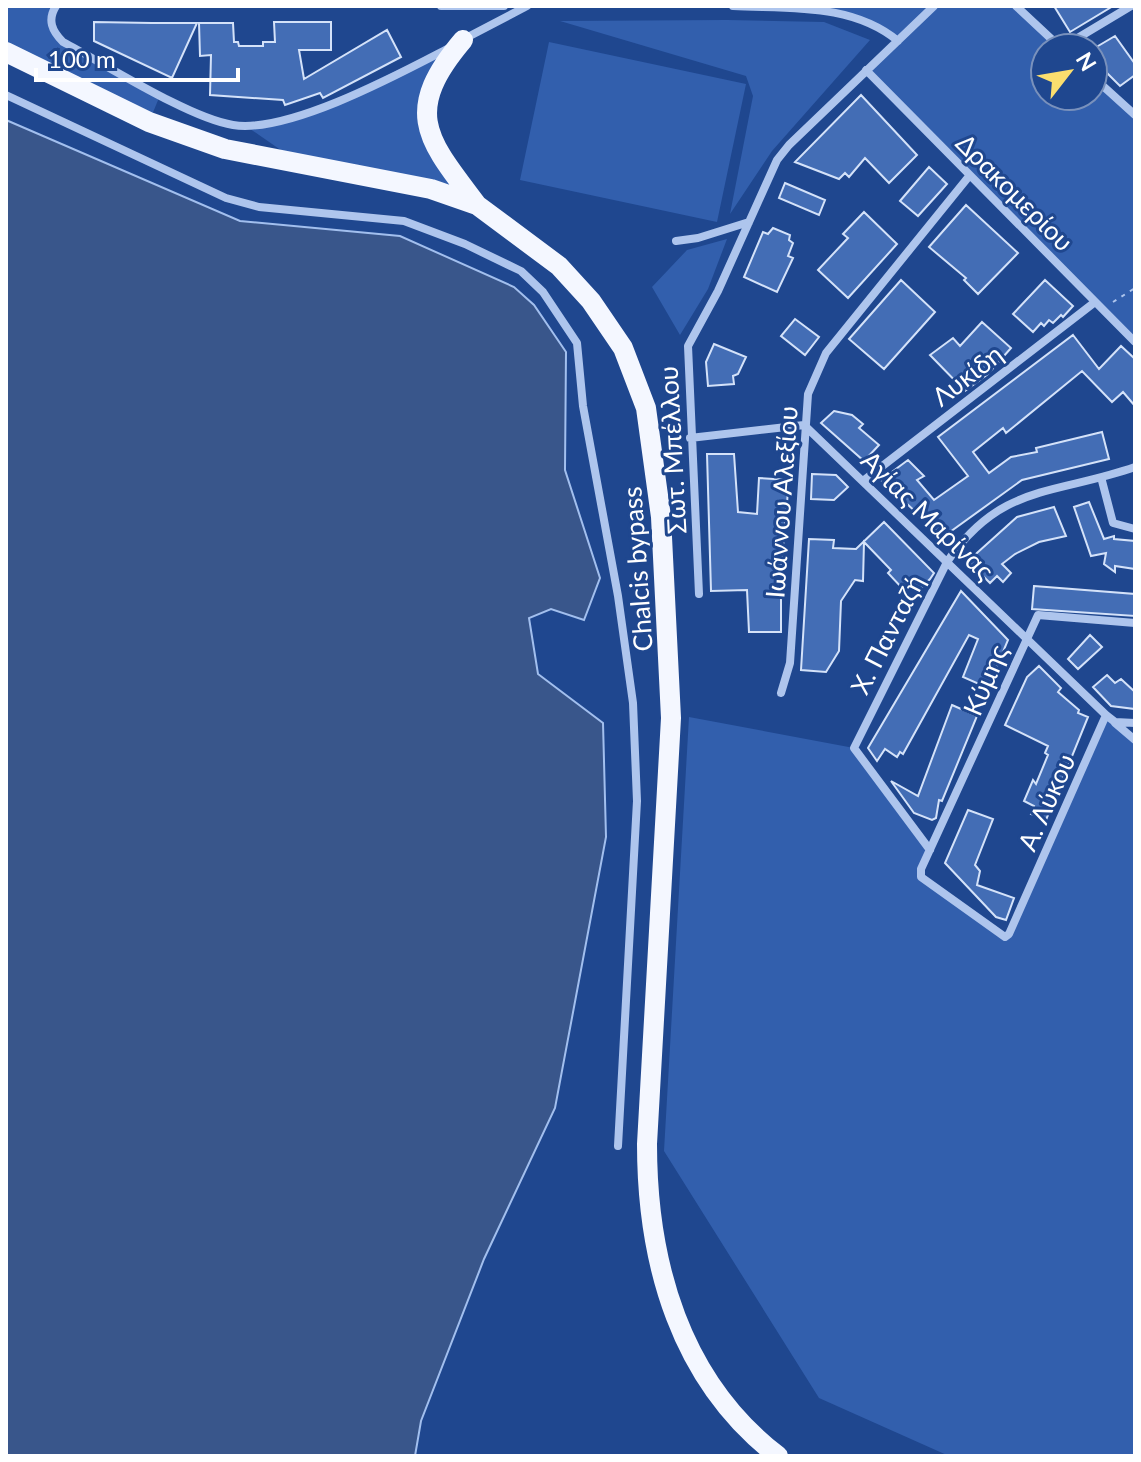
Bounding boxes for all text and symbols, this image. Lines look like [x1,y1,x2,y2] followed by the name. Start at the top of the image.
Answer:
[36,32,238,82] scale bar
[1029,32,1109,112] north arrow
[48,44,116,73] text: 100 m
[1071,47,1103,76] text: N
[950,127,1080,257] street label: Δρακομερίου
[925,337,1009,413] street label: Λυκίδη
[652,365,692,535] street label: Σωτ. Μπέλλου
[758,405,804,599] street label: Ιωάννου Αλεξίου
[855,444,1001,586] street label: Αγίας Μαρίνας
[615,486,659,652] street label: Chalcis bypass
[843,569,931,699] street label: Χ. Πανταζή
[956,640,1014,720] street label: Κύμης
[1010,749,1082,855] street label: Α. Λύκου

